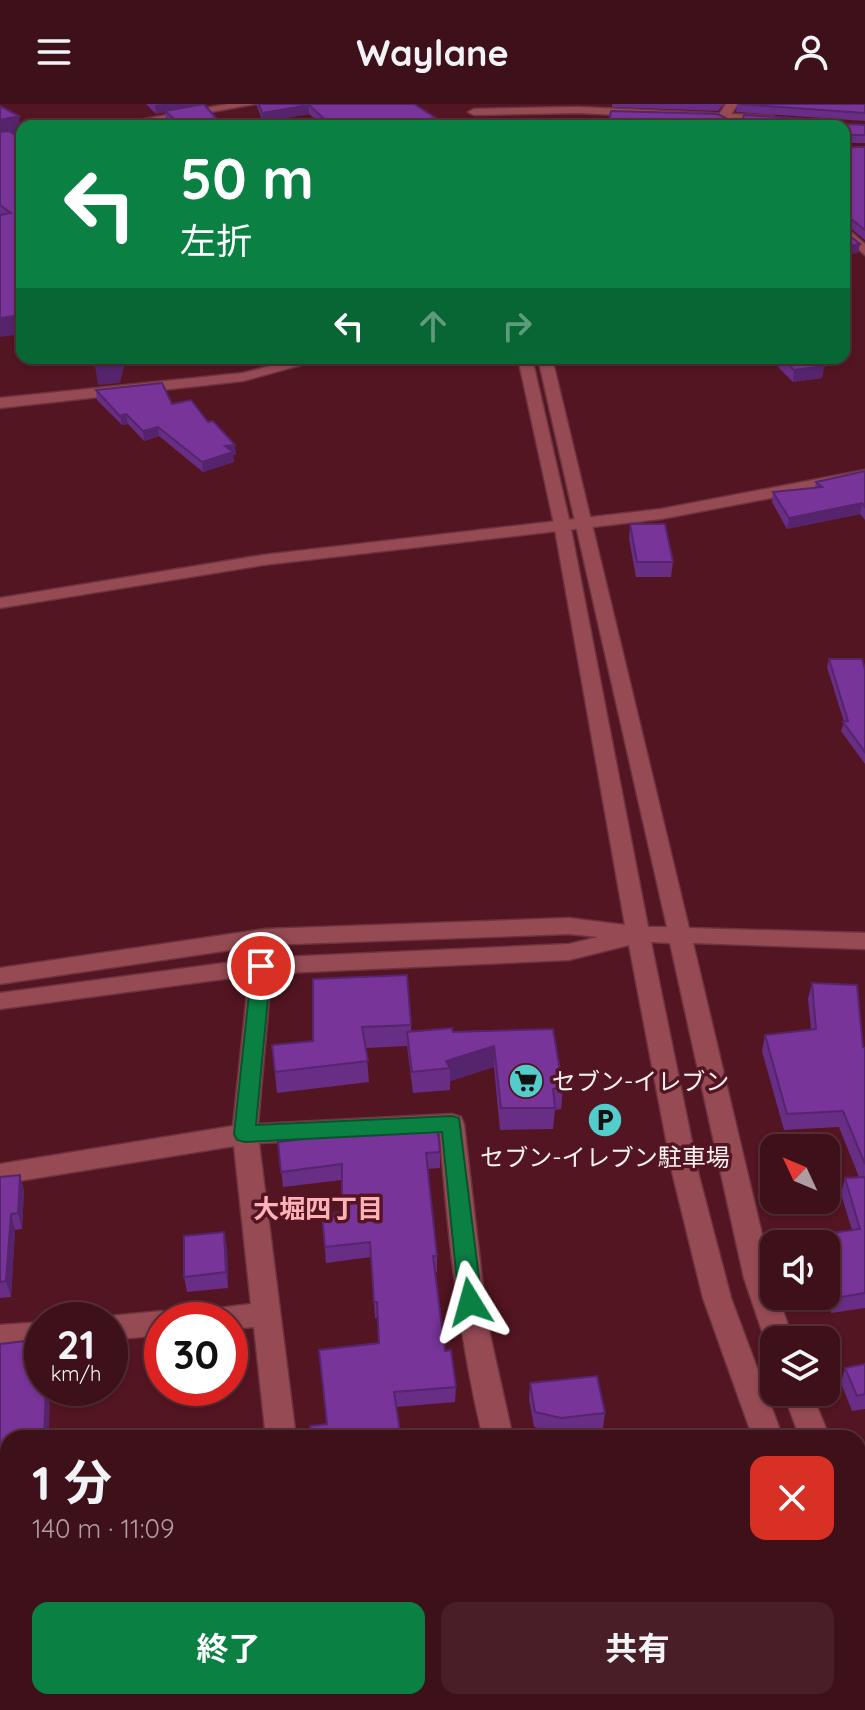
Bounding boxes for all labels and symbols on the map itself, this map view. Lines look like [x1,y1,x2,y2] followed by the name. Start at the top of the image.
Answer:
[227,932,295,1000] pin
[507,1062,545,1100] supermarket icon: セブン-イレブン
[552,1066,729,1096] place label: セブン-イレブン
[586,1101,624,1139] parking icon: セブン-イレブン駐車場
[760,1134,840,1214] north arrow
[480,1142,730,1172] place label: セブン-イレブン駐車場
[253,1192,383,1225] district label: 大堀四丁目
[428,1260,512,1344] position arrow
[144,1302,248,1406] speed limit sign: 30

